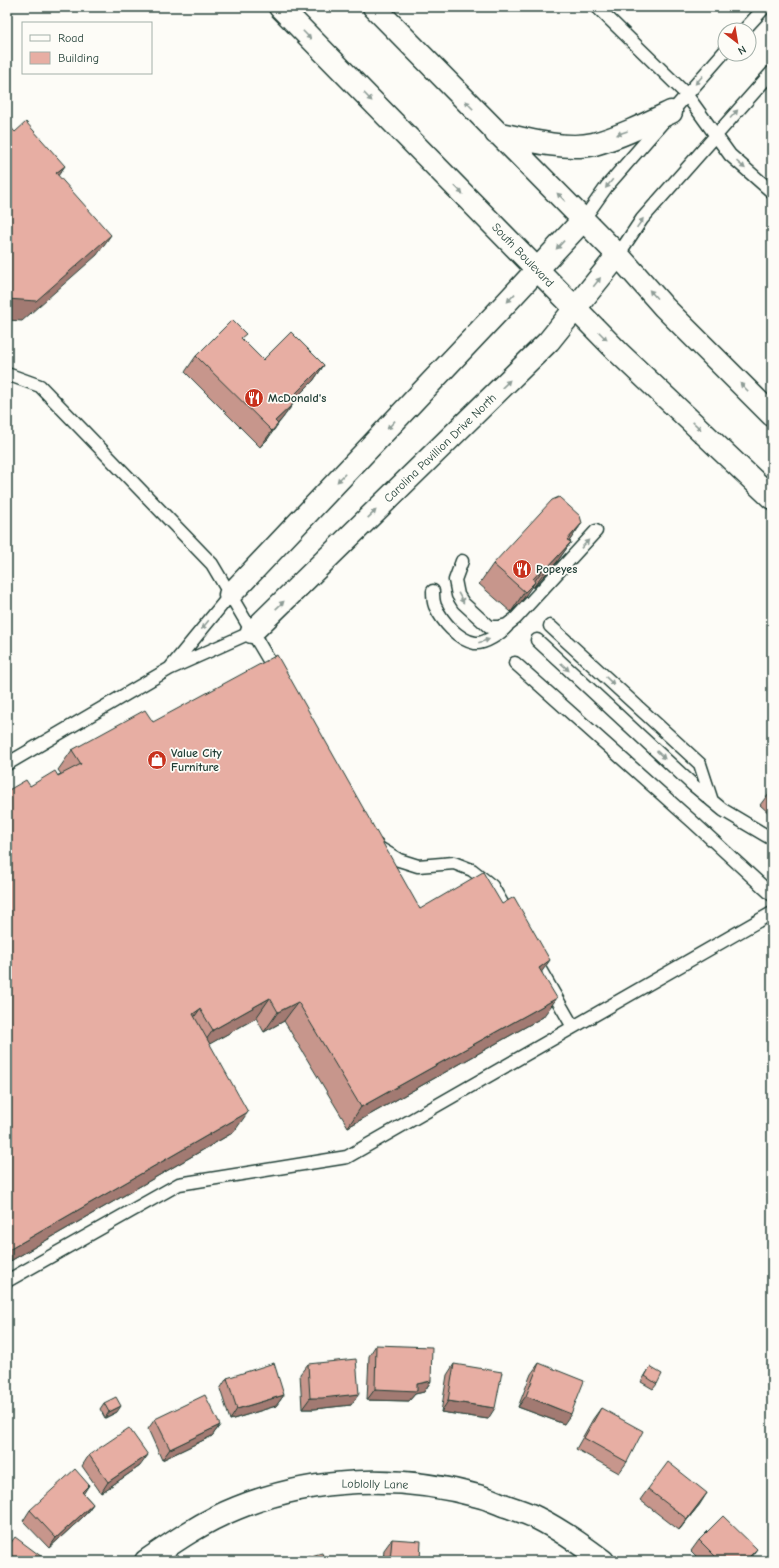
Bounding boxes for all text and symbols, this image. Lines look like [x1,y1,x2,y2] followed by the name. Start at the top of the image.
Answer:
[22,22,152,74] legend
[717,22,757,62] north arrow
[302,30,312,40] one-way arrow
[58,31,84,45] text: Road
[735,43,748,58] text: N
[58,51,99,65] text: Building
[695,75,704,84] one-way arrow
[363,92,373,102] one-way arrow
[464,100,474,110] one-way arrow
[730,109,739,119] one-way arrow
[616,131,628,137] one-way arrow
[736,160,746,169] one-way arrow
[605,178,613,189] one-way arrow
[454,185,464,195] one-way arrow
[556,192,566,202] one-way arrow
[636,217,644,228] one-way arrow
[489,220,557,290] street label: South Boulevard
[555,240,565,250] one-way arrow
[592,276,601,287] one-way arrow
[649,289,658,300] one-way arrow
[506,293,515,303] one-way arrow
[598,331,608,341] one-way arrow
[501,379,511,389] one-way arrow
[739,382,749,392] one-way arrow
[243,387,265,409] restaurant icon: McDonald's
[268,391,326,405] place label: McDonald's
[381,391,499,505] street label: Carolina Pavillion Drive North
[386,420,396,430] one-way arrow
[692,421,702,431] one-way arrow
[336,473,346,483] one-way arrow
[367,509,377,519] one-way arrow
[580,539,589,548] one-way arrow
[511,558,533,580] restaurant icon: Popeyes
[536,562,577,576] place label: Popeyes
[457,592,464,604] one-way arrow
[275,600,285,610] one-way arrow
[201,620,210,630] one-way arrow
[479,637,491,643] one-way arrow
[560,662,570,672] one-way arrow
[605,676,615,686] one-way arrow
[171,746,222,774] place label: Value City Furniture
[146,749,168,771] shop icon: Value City Furniture
[656,750,666,760] one-way arrow
[341,1476,409,1492] street label: Loblolly Lane

